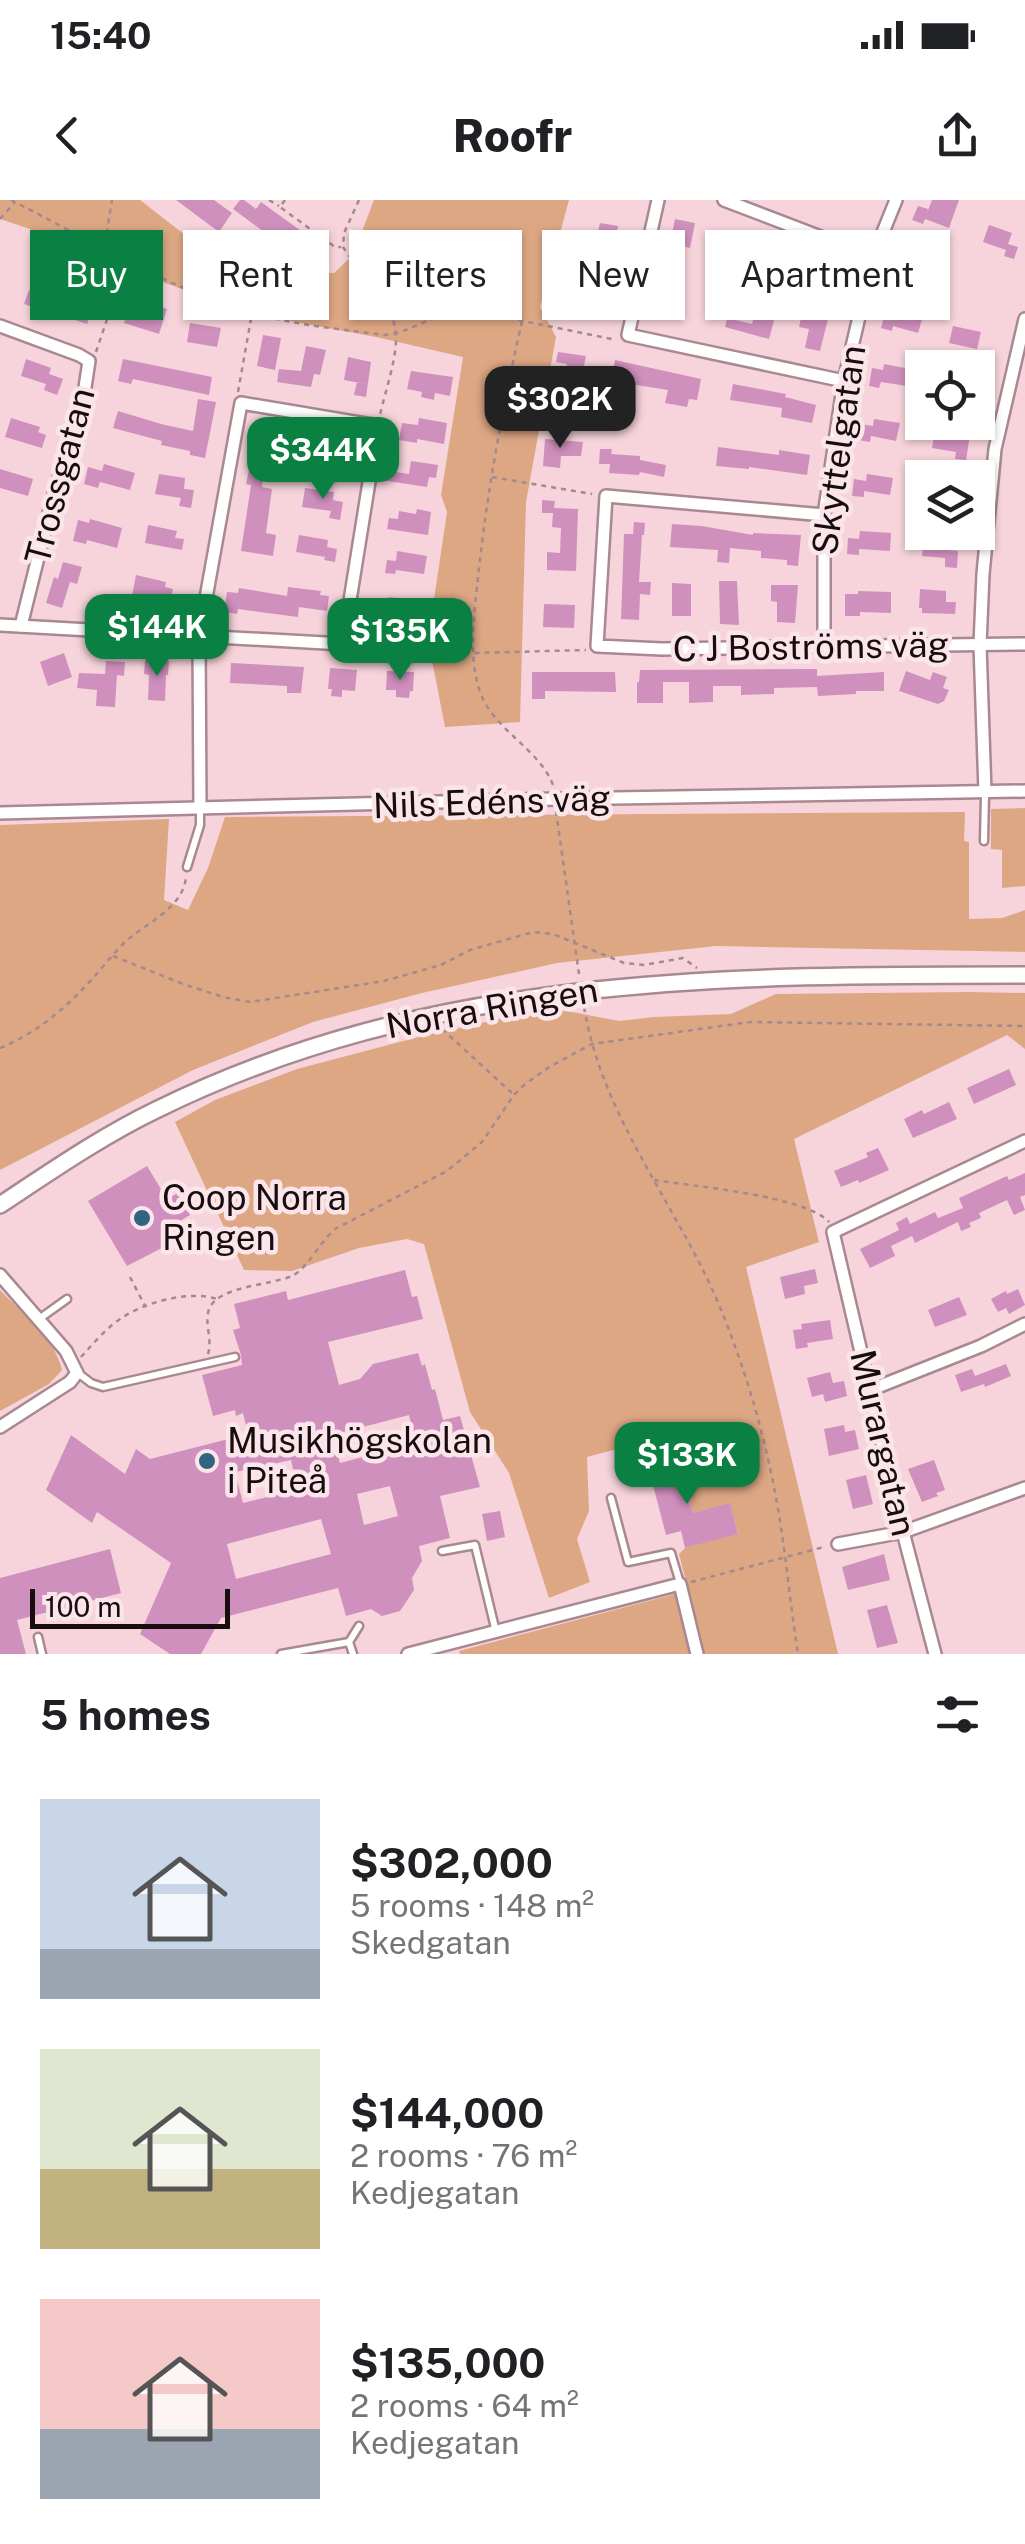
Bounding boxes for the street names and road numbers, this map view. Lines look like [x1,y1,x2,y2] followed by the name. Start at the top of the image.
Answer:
[804,343,873,557] street label: Skyttelgatan
[16,383,103,569] street label: Trossgatan
[672,624,950,669] street label: C J Boströms väg
[372,777,612,826] street label: Nils Edéns väg
[383,969,601,1046] street label: Norra Ringen
[842,1346,925,1540] street label: Murargatan

